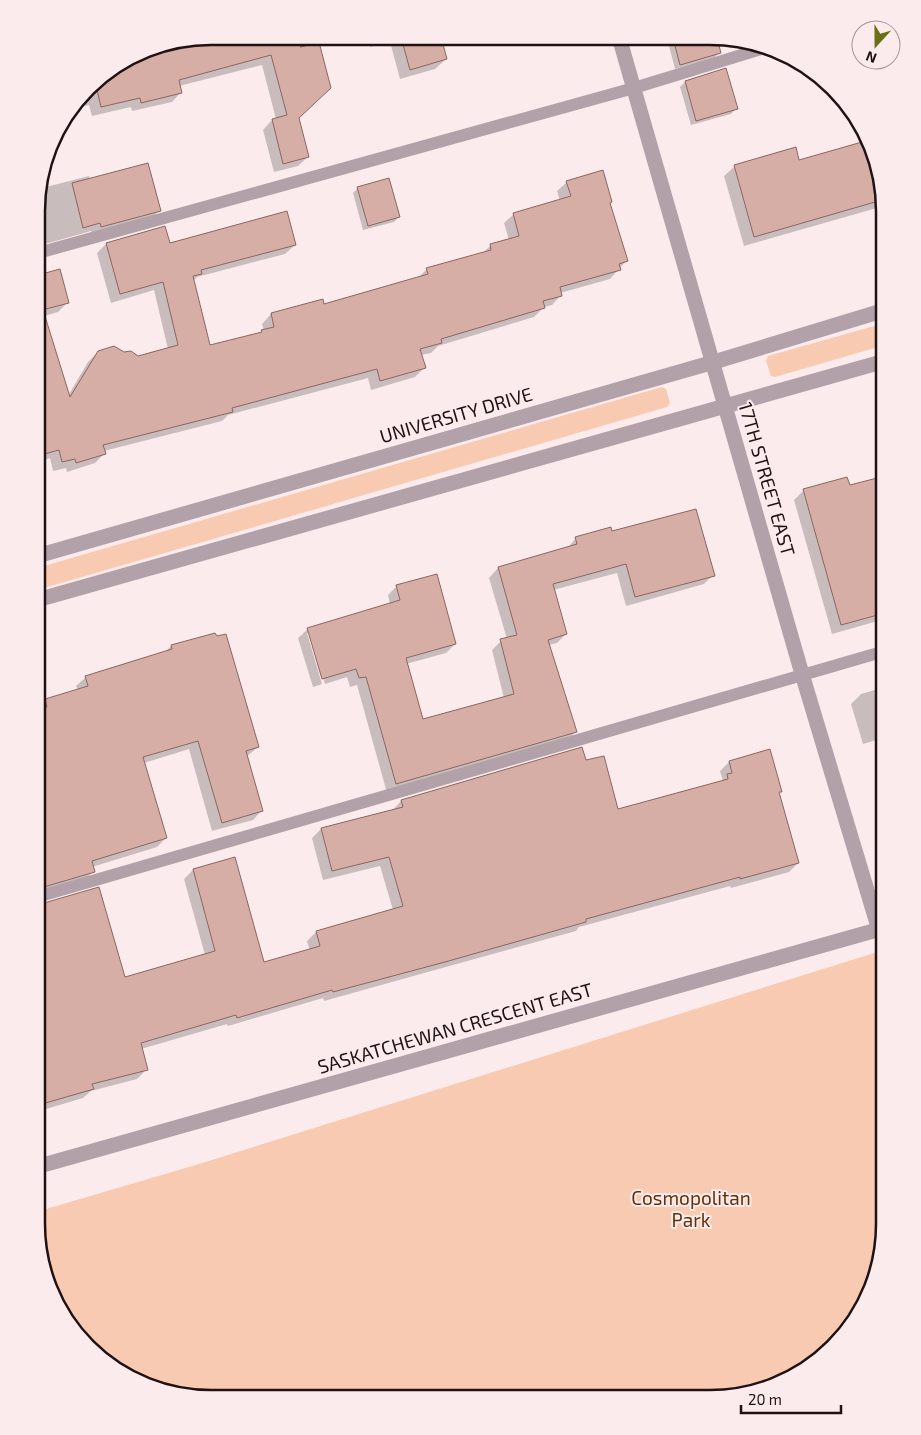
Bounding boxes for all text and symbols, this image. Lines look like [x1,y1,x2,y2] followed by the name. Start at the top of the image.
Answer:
[851,20,901,70] north arrow
[863,48,879,67] text: N
[377,382,535,447] street label: UNIVERSITY DRIVE
[735,399,800,558] street label: 17TH STREET EAST
[315,977,595,1078] street label: SASKATCHEWAN CRESCENT EAST
[631,1186,751,1231] park label: Cosmopolitan Park
[741,1382,841,1414] scale bar
[748,1390,782,1408] text: 20 m

